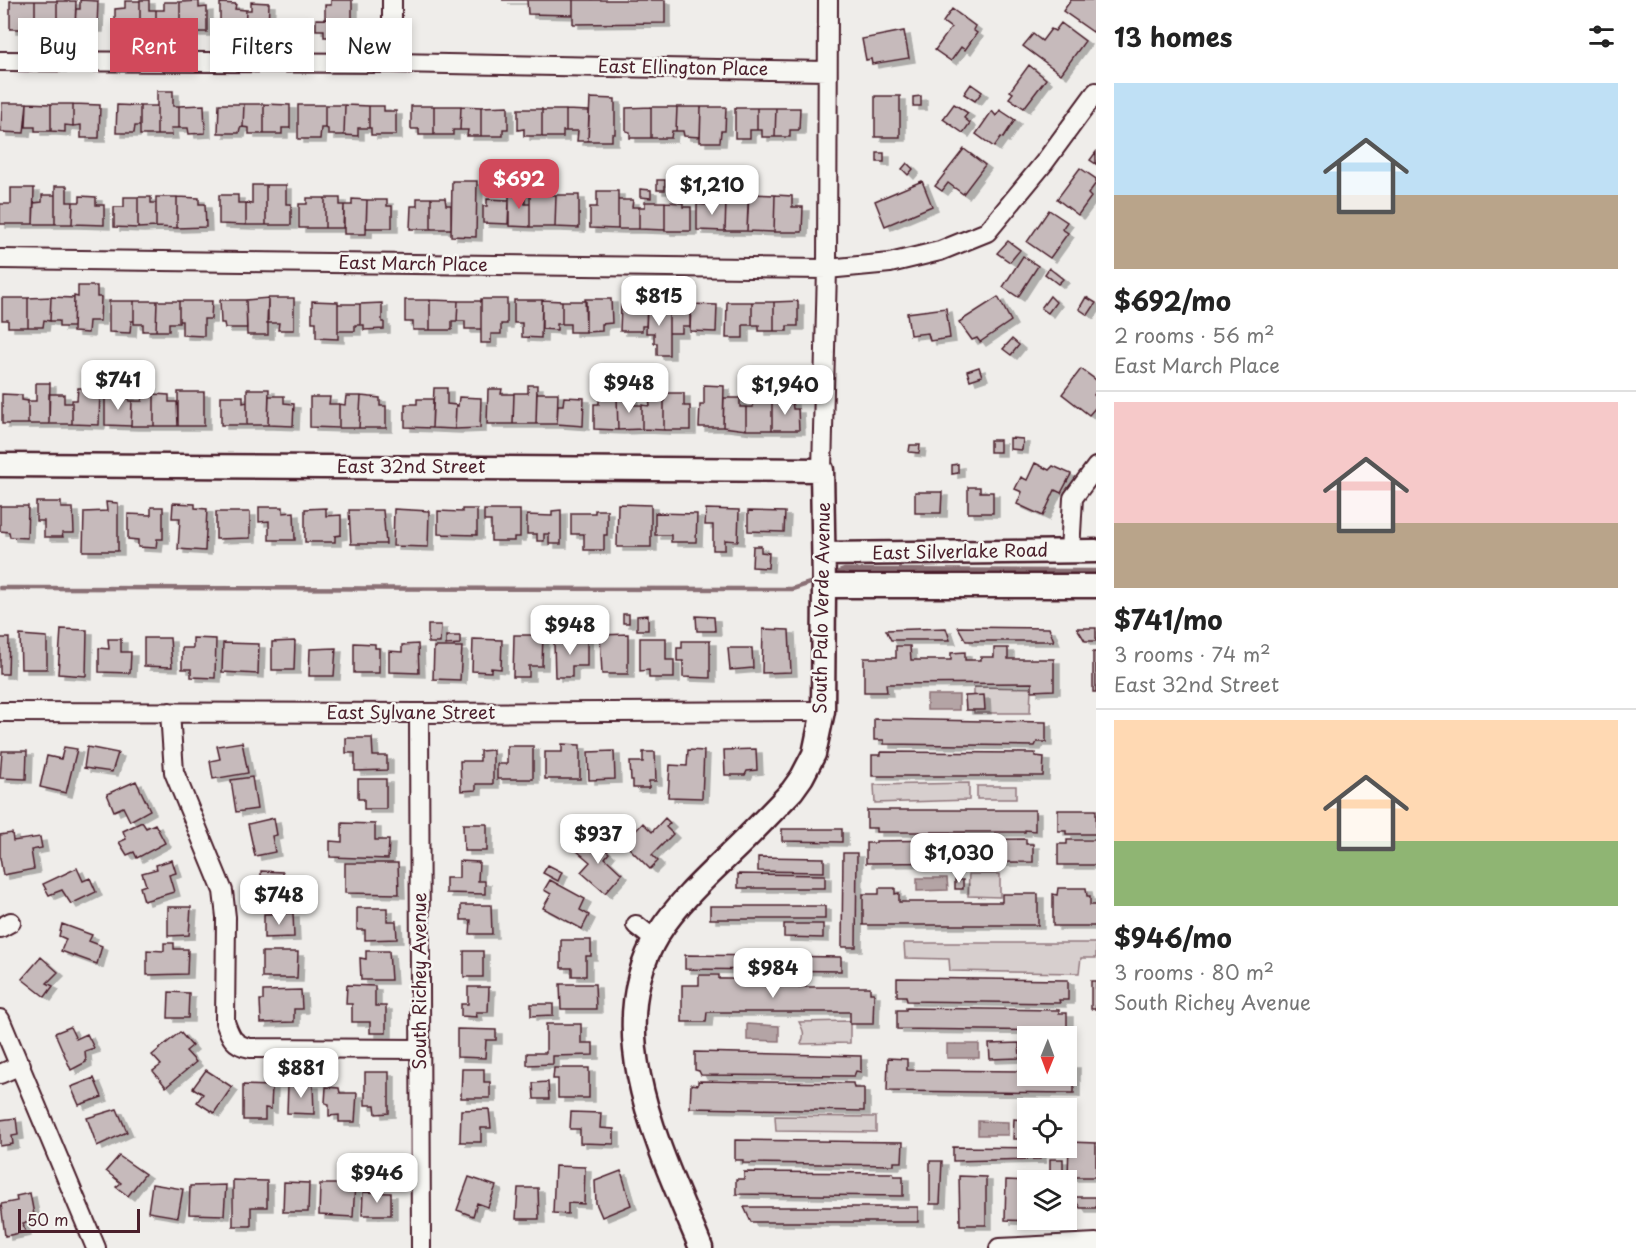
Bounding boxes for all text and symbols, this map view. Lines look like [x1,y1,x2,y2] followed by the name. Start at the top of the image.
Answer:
[1114,17,1232,56] text: 13 homes
[18,18,98,72] chip: Buy
[110,18,198,72] chip: Rent
[210,18,314,72] chip: Filters
[326,18,412,72] chip: New
[1585,20,1618,53] icon: filters
[598,52,768,81] street label: East Ellington Place
[1312,122,1420,230] icon: home
[483,159,555,210] pin: $692
[493,163,545,193] text: $692
[663,165,761,216] pin: $1,210
[680,169,744,199] text: $1,210
[338,248,488,277] street label: East March Place
[623,276,695,327] pin: $815
[635,280,683,310] text: $815
[1114,281,1231,320] text: $692/mo
[1114,320,1275,350] text: 2 rooms · 56 m²
[1114,350,1280,380] text: East March Place
[82,360,154,411] pin: $741
[593,363,665,414] pin: $948
[95,364,141,394] text: $741
[736,365,834,416] pin: $1,940
[603,367,655,397] text: $948
[751,369,819,399] text: $1,940
[1312,441,1420,549] icon: home
[337,452,485,479] street label: East 32nd Street
[805,502,836,714] street label: South Palo Verde Avenue
[872,535,1048,566] street label: East Silverlake Road
[1114,600,1223,639] text: $741/mo
[534,605,606,656] pin: $948
[544,609,596,639] text: $948
[1114,639,1271,669] text: 3 rooms · 74 m²
[1114,669,1279,699] text: East 32nd Street
[327,698,495,725] street label: East Sylvane Street
[1312,759,1420,867] icon: home
[562,814,634,865] pin: $937
[574,818,622,848] text: $937
[910,833,1008,884] pin: $1,030
[924,837,994,867] text: $1,030
[243,875,315,926] pin: $748
[254,879,304,909] text: $748
[405,892,432,1070] street label: South Richey Avenue
[1114,918,1232,957] text: $946/mo
[737,948,809,999] pin: $984
[748,952,798,982] text: $984
[1114,957,1274,987] text: 3 rooms · 80 m²
[1114,987,1311,1017] text: South Richey Avenue
[1017,1026,1077,1086] north arrow
[1017,1026,1077,1230] map controls
[265,1048,337,1099] pin: $881
[277,1052,325,1082] text: $881
[1017,1098,1077,1158] button: locate
[341,1153,413,1204] pin: $946
[351,1157,403,1187] text: $946
[1017,1170,1077,1230] button: layers
[18,1206,140,1234] scale bar
[27,1207,68,1231] text: 50 m

